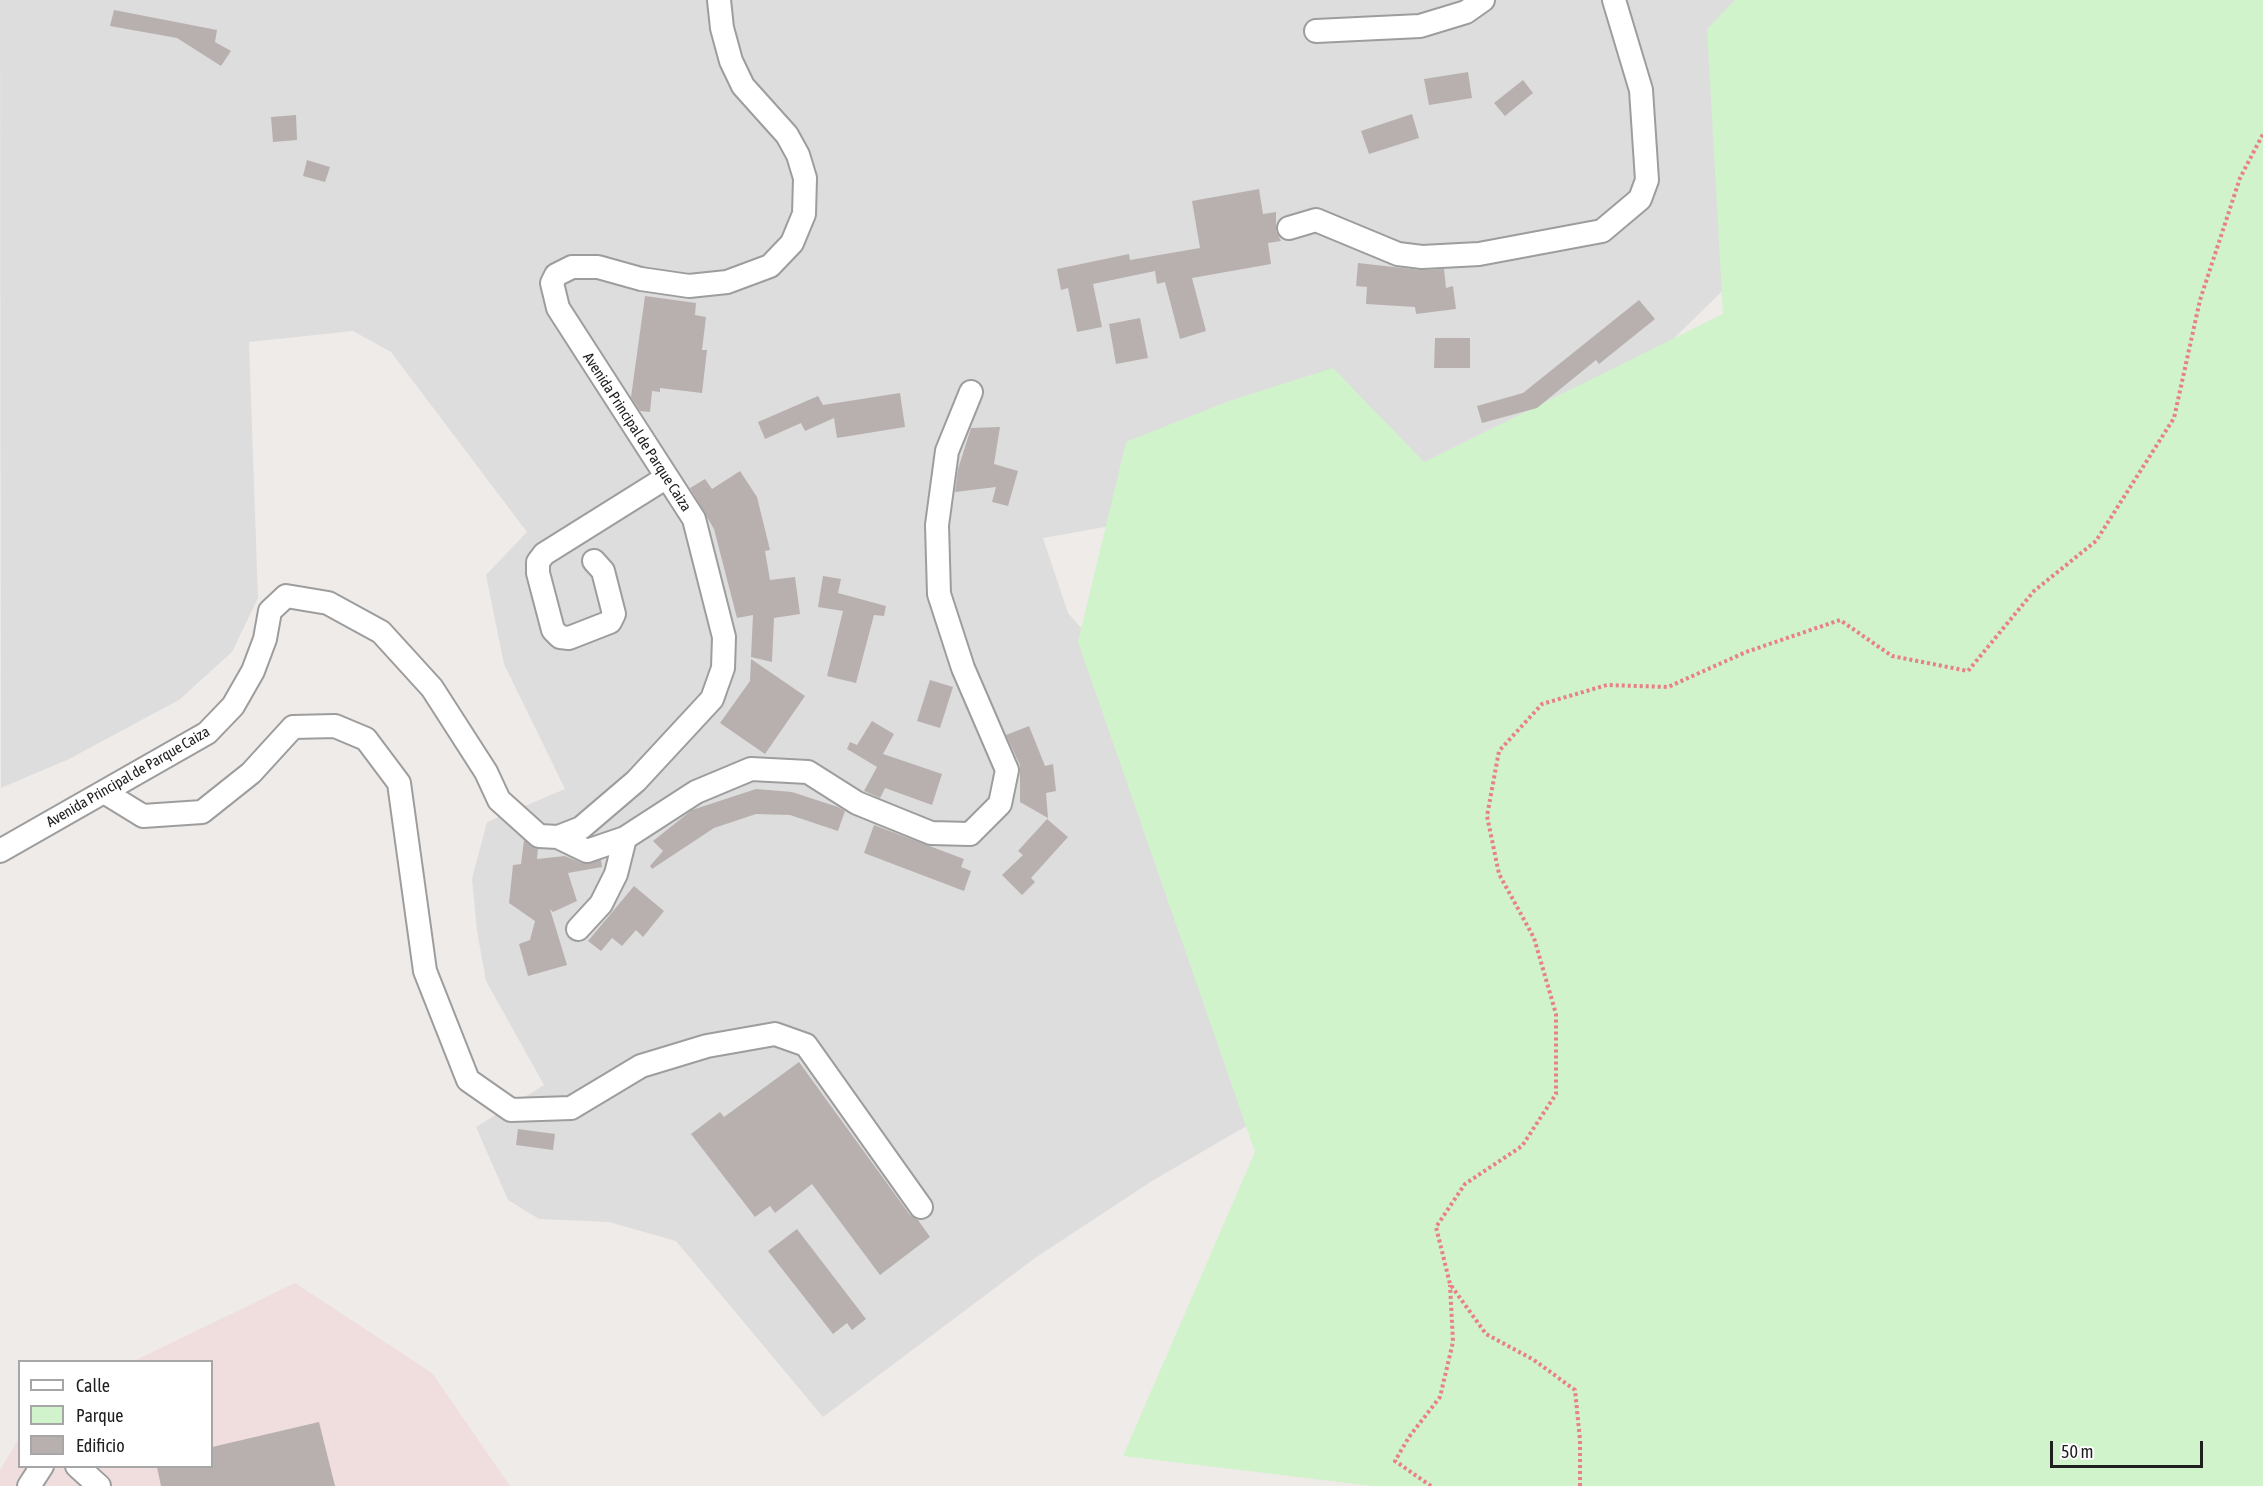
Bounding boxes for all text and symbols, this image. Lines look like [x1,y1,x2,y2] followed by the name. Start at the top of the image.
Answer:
[579,349,695,515] street label: Avenida Principal de Parque Caiza
[43,723,213,831] street label: Avenida Principal de Parque Caiza
[18,1360,213,1468] legend
[76,1375,110,1396] text: Calle
[76,1405,124,1426] text: Parque
[2053,1429,2206,1467] scale bar
[76,1435,125,1456] text: Edificio
[2061,1441,2093,1462] text: 50 m

